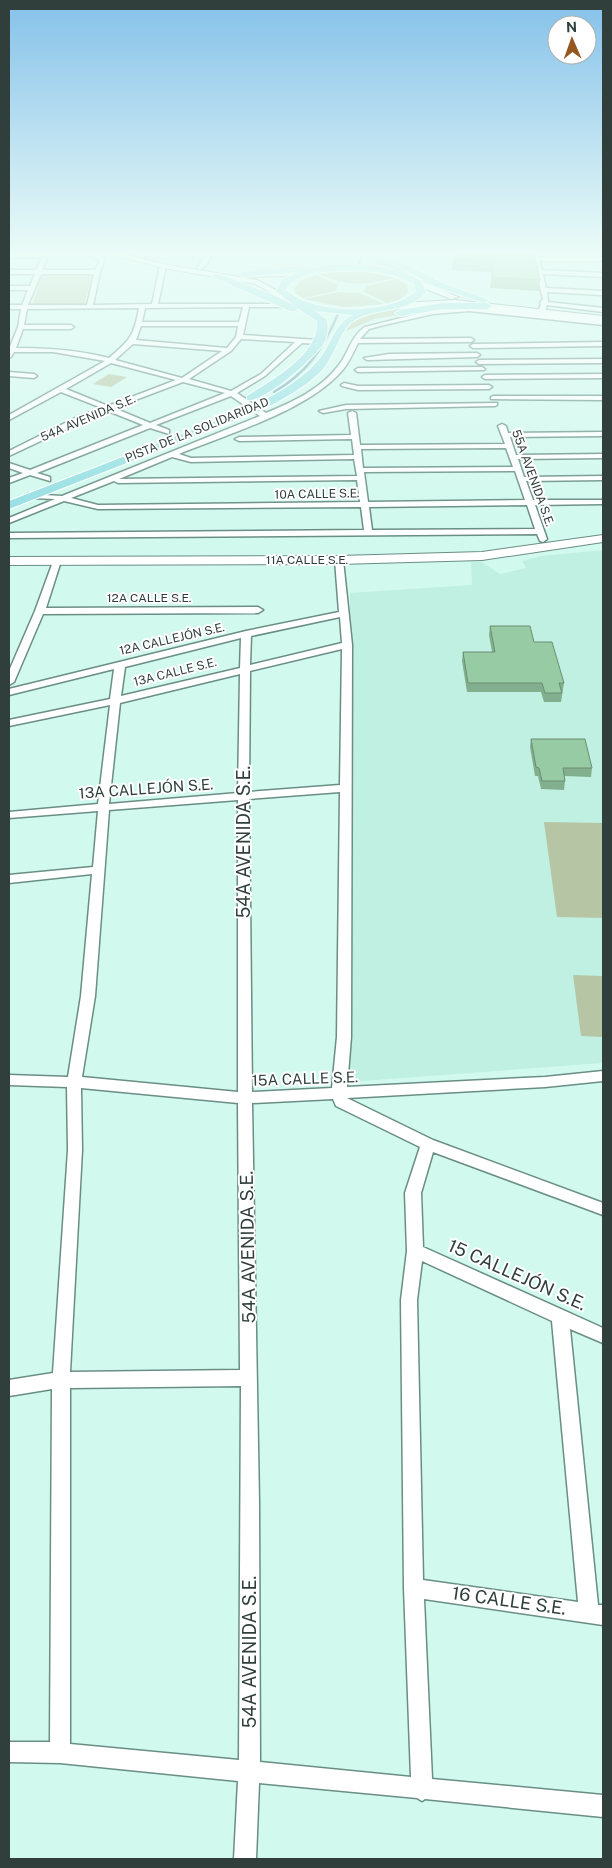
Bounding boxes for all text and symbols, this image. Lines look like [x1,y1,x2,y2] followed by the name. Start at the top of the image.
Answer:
[547,15,597,65] north arrow
[566,19,577,35] text: N
[38,392,138,444] street label: 54A AVENIDA S.E.
[123,395,271,465] street label: PISTA DE LA SOLIDARIDAD
[509,428,557,528] street label: 55A AVENIDA S.E.
[274,486,360,502] street label: 10A CALLE S.E.
[266,553,348,567] street label: 11A CALLE S.E.
[107,591,191,605] street label: 12A CALLE S.E.
[118,620,226,658] street label: 12A CALLEJÓN S.E.
[132,655,218,689] street label: 13A CALLE S.E.
[233,766,254,918] street label: 54A AVENIDA S.E.
[78,774,214,802] street label: 13A CALLEJÓN S.E.
[251,1068,359,1089] street label: 15A CALLE S.E.
[236,1171,259,1323] street label: 54A AVENIDA S.E.
[445,1234,590,1314] street label: 15 CALLEJÓN S.E.
[239,1576,260,1728] street label: 54A AVENIDA S.E.
[451,1582,567,1619] street label: 16 CALLE S.E.

